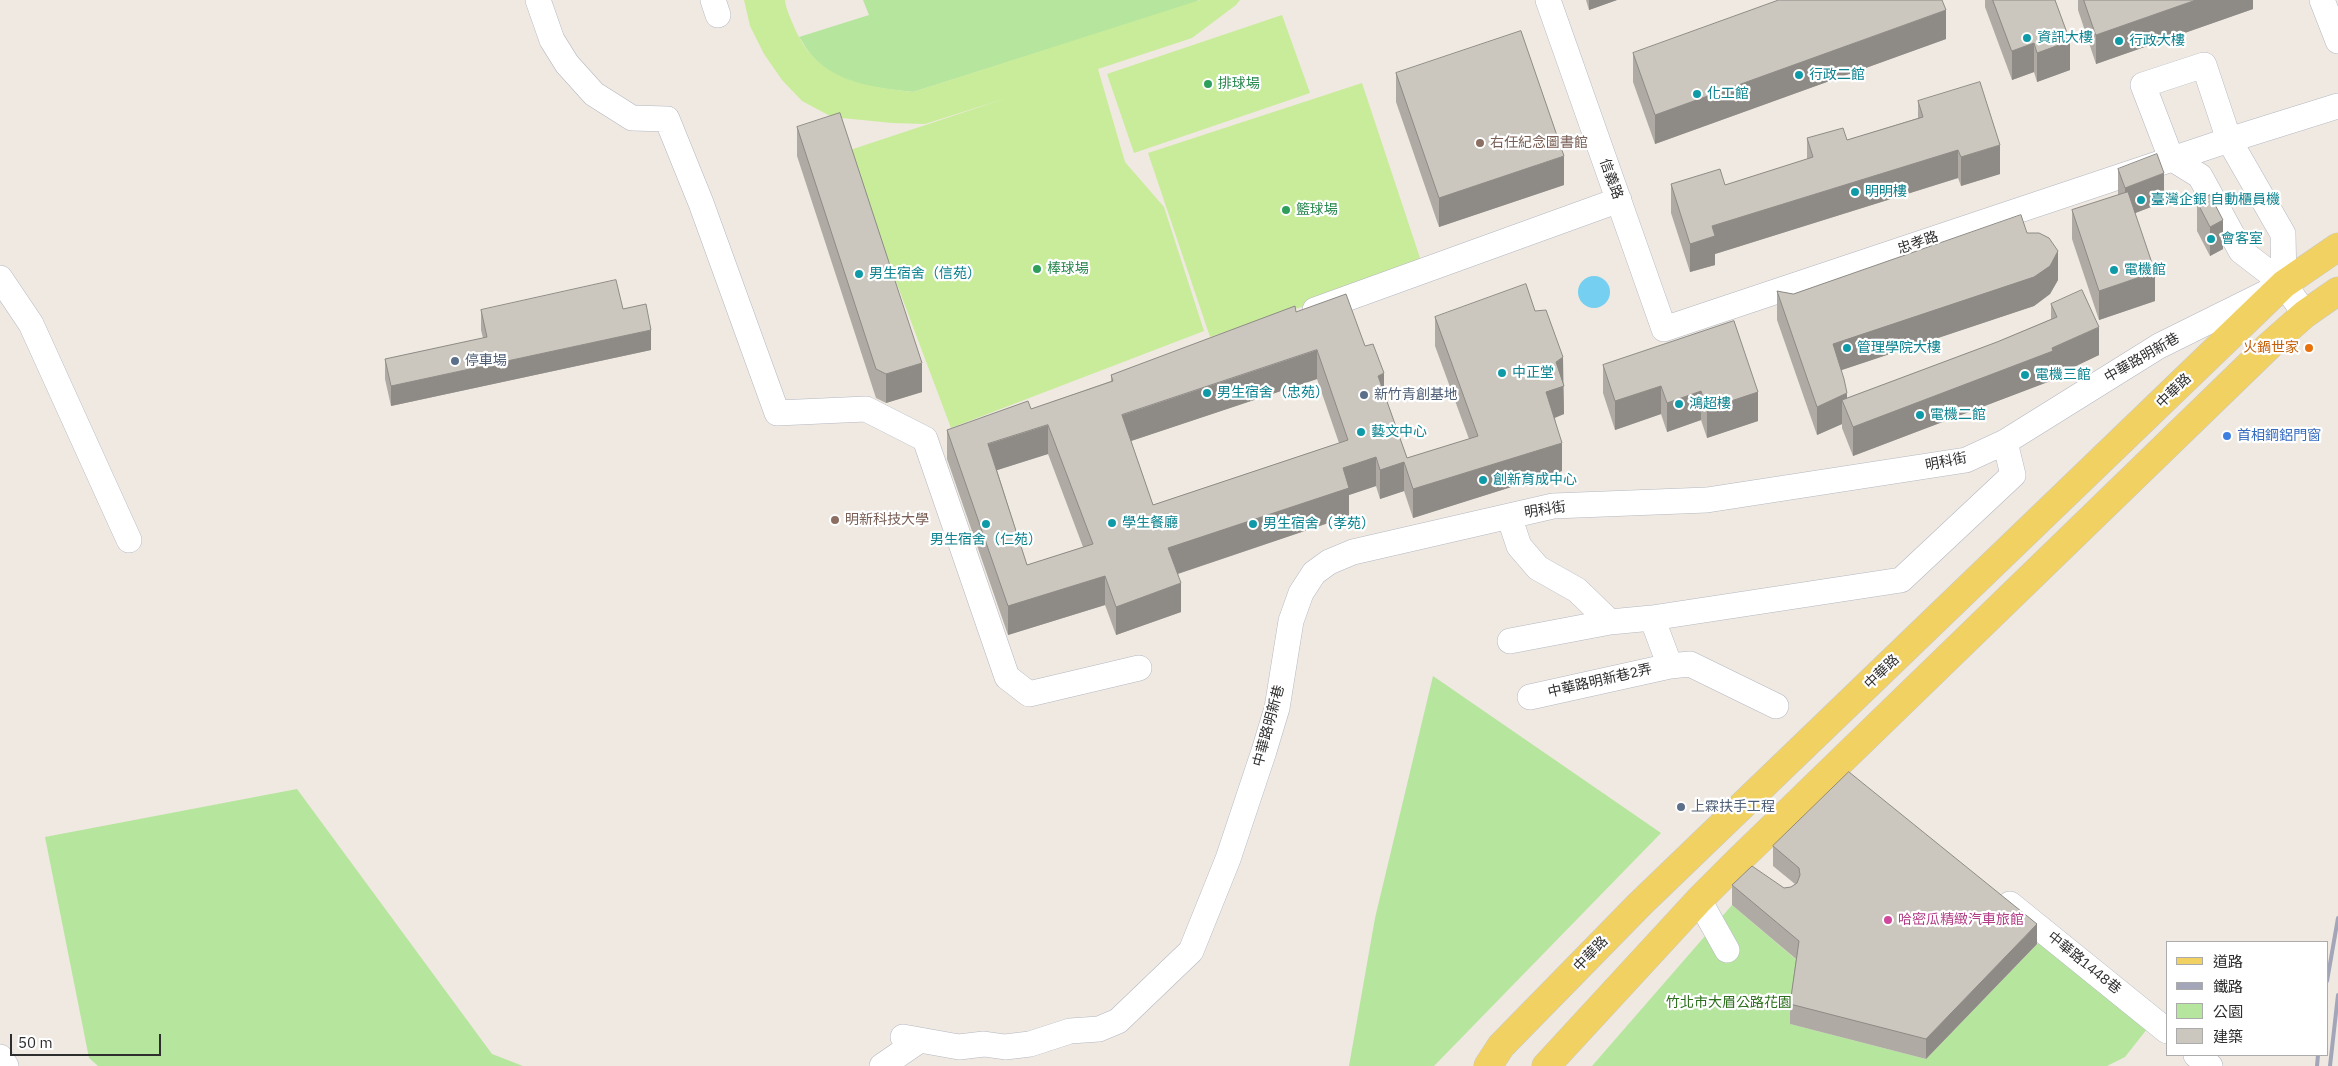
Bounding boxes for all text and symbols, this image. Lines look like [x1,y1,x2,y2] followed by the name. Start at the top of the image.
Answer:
[2037,30,2093,46] place label: 資訊大樓
[2021,32,2033,44] marker: 資訊大樓
[2129,33,2185,49] place label: 行政大樓
[2113,35,2125,47] marker: 行政大樓
[1809,67,1865,83] place label: 行政二館
[1793,69,1805,81] marker: 行政二館
[1218,76,1260,92] place label: 排球場
[1202,78,1214,90] marker: 排球場
[1707,86,1749,102] place label: 化工館
[1691,88,1703,100] marker: 化工館
[1490,135,1588,151] place label: 右任紀念圖書館
[1474,137,1486,149] marker: 右任紀念圖書館
[1596,156,1626,202] street label: 信義路
[1865,184,1907,200] place label: 明明樓
[1849,186,1861,198] marker: 明明樓
[2151,192,2280,208] place label: 臺灣企銀 自動櫃員機
[2135,194,2147,206] marker: 臺灣企銀 自動櫃員機
[1296,202,1338,218] place label: 籃球場
[1280,204,1292,216] marker: 籃球場
[1895,228,1941,258] street label: 忠孝路
[2221,231,2263,247] place label: 會客室
[2205,233,2217,245] marker: 會客室
[1047,261,1089,277] place label: 棒球場
[2124,262,2166,278] place label: 電機館
[1031,263,1043,275] marker: 棒球場
[2108,264,2120,276] marker: 電機館
[869,266,981,282] place label: 男生宿舍（信苑）
[853,268,865,280] marker: 男生宿舍（信苑）
[2101,330,2183,386] street label: 中華路明新巷
[1857,340,1941,356] place label: 管理學院大樓
[2243,340,2299,356] place label: 火鍋世家
[1841,342,1853,354] marker: 管理學院大樓
[2303,342,2315,354] marker: 火鍋世家
[465,353,507,369] place label: 停車場
[449,355,461,367] marker: 停車場
[1512,365,1554,381] place label: 中正堂
[1496,367,1508,379] marker: 中正堂
[2035,367,2091,383] place label: 電機三館
[2019,369,2031,381] marker: 電機三館
[2153,370,2195,412] street label: 中華路
[1217,385,1329,401] place label: 男生宿舍（忠苑）
[1201,387,1213,399] marker: 男生宿舍（忠苑）
[1374,387,1458,403] place label: 新竹青創基地
[1358,389,1370,401] marker: 新竹青創基地
[1689,396,1731,412] place label: 鴻超樓
[1673,398,1685,410] marker: 鴻超樓
[1930,407,1986,423] place label: 電機二館
[1914,409,1926,421] marker: 電機二館
[1371,424,1427,440] place label: 藝文中心
[1355,426,1367,438] marker: 藝文中心
[2237,428,2321,444] place label: 首相鋼鋁門窗
[2221,430,2233,442] marker: 首相鋼鋁門窗
[1924,450,1968,474] street label: 明科街
[1493,472,1577,488] place label: 創新育成中心
[1477,474,1489,486] marker: 創新育成中心
[1523,498,1567,522] street label: 明科街
[845,512,929,528] place label: 明新科技大學
[829,514,841,526] marker: 明新科技大學
[1122,515,1178,531] place label: 學生餐廳
[1263,516,1375,532] place label: 男生宿舍（孝苑）
[1106,517,1118,529] marker: 學生餐廳
[980,518,992,530] marker: 男生宿舍（仁苑）
[1247,518,1259,530] marker: 男生宿舍（孝苑）
[930,532,1042,548] place label: 男生宿舍（仁苑）
[1861,651,1903,693] street label: 中華路
[1546,661,1654,701] street label: 中華路明新巷2弄
[1250,683,1288,769] street label: 中華路明新巷
[1691,799,1775,815] place label: 上霖扶手工程
[1675,801,1687,813] marker: 上霖扶手工程
[1898,912,2024,928] place label: 哈密瓜精緻汽車旅館
[1882,914,1894,926] marker: 哈密瓜精緻汽車旅館
[2044,928,2124,998] street label: 中華路1448巷
[1570,933,1612,975] street label: 中華路
[2166,941,2328,1056] legend
[2213,952,2243,971] text: 道路
[2213,977,2243,996] text: 鐵路
[1666,995,1792,1011] park label: 竹北市大眉公路花園
[2213,1002,2243,1021] text: 公園
[12,1024,164,1056] scale bar
[2213,1027,2243,1046] text: 建築
[18,1033,53,1052] text: 50 m

